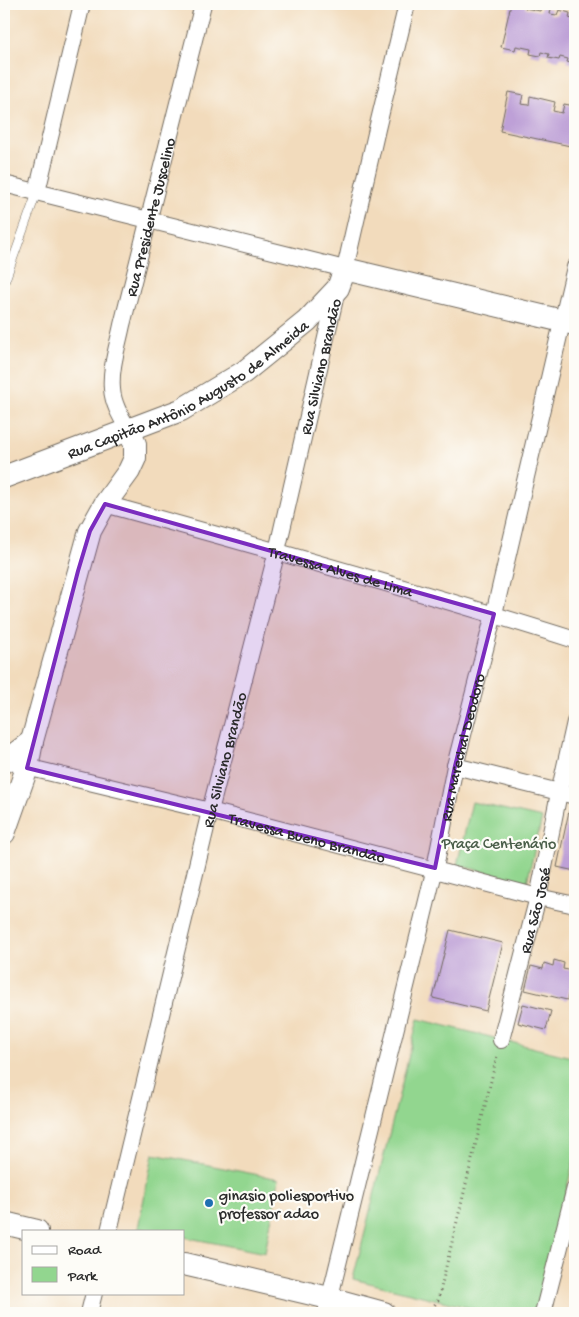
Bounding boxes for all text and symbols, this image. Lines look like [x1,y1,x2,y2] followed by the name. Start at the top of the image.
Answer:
[124,136,182,299] street label: Rua Presidente Juscelino
[298,297,348,437] street label: Rua Silviano Brandão
[65,317,315,465] street label: Rua Capitão Antônio Augusto de Almeida
[265,543,416,603] street label: Travessa Alves de Lima
[438,672,491,823] street label: Rua Marechal Deodoro
[200,691,253,830] street label: Rua Silviano Brandão
[225,810,387,870] street label: Travessa Bueno Brandão
[441,836,556,855] park label: Praça Centenário
[518,865,557,956] street label: Rua São José
[218,1188,354,1225] place label: ginasio poliesportivo professor adao
[203,1197,215,1209] marker: ginasio poliesportivo professor adao
[22,1230,185,1294] legend
[68,1242,102,1260] text: Road
[67,1268,98,1286] text: Park

